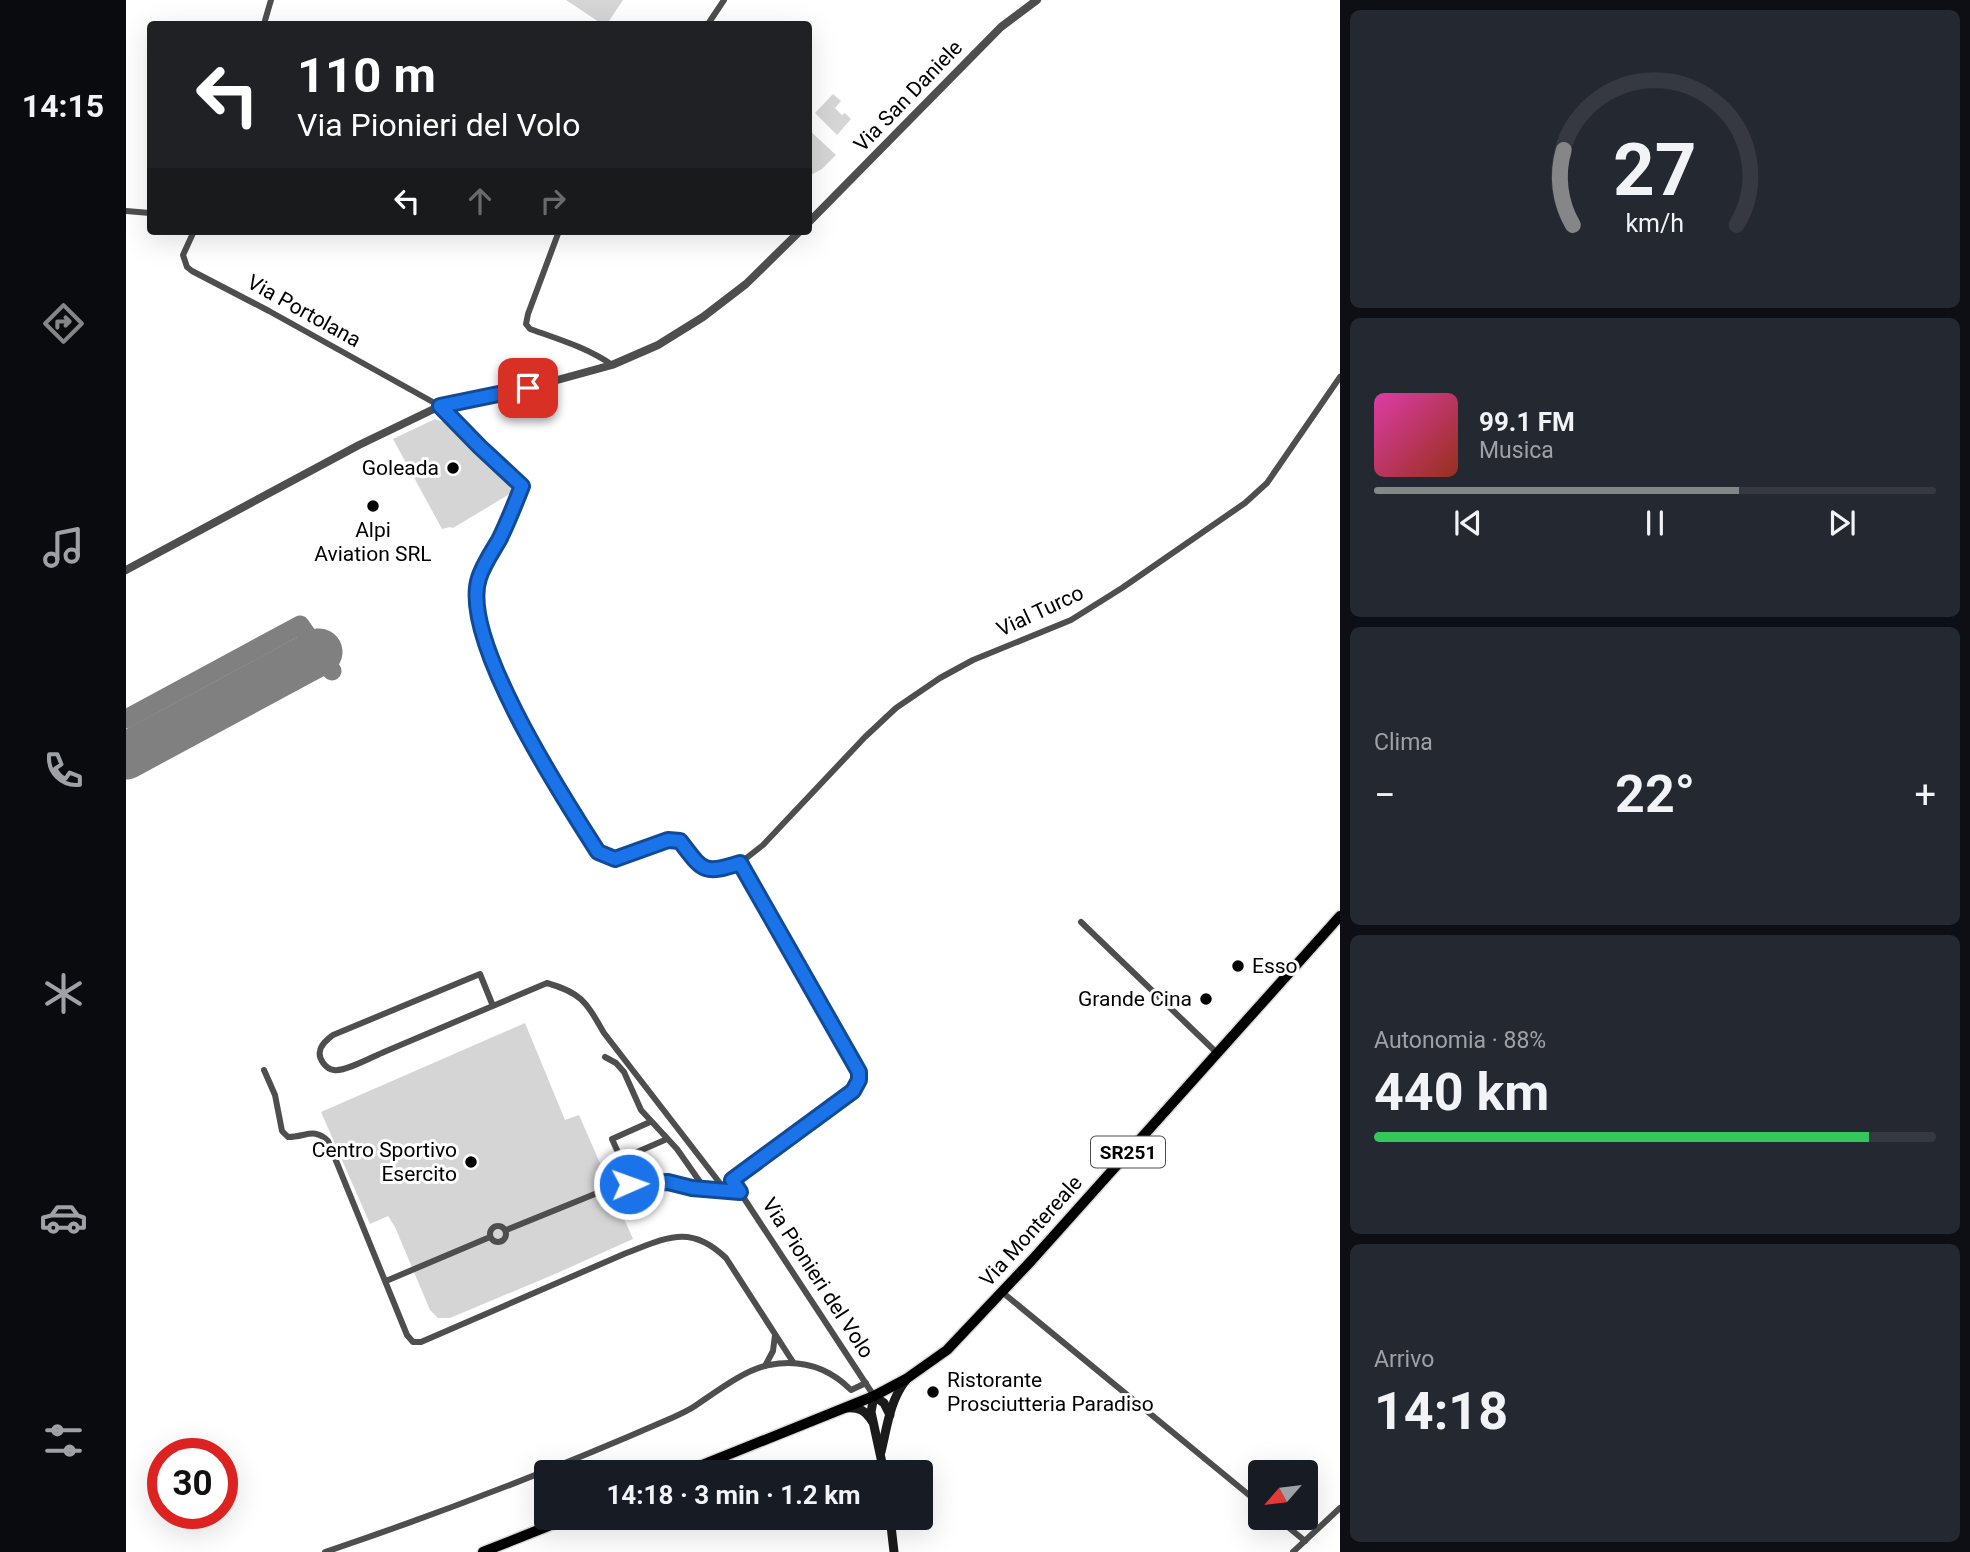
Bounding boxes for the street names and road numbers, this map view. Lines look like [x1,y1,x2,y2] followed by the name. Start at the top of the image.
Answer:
[849,35,967,157] street label: Via San Daniele
[243,270,365,352] street label: Via Portolana
[993,581,1087,641] street label: Vial Turco
[1091,1136,1165,1168] road number: SR251
[975,1171,1087,1291] street label: Via Montereale
[757,1193,879,1363] street label: Via Pionieri del Volo

